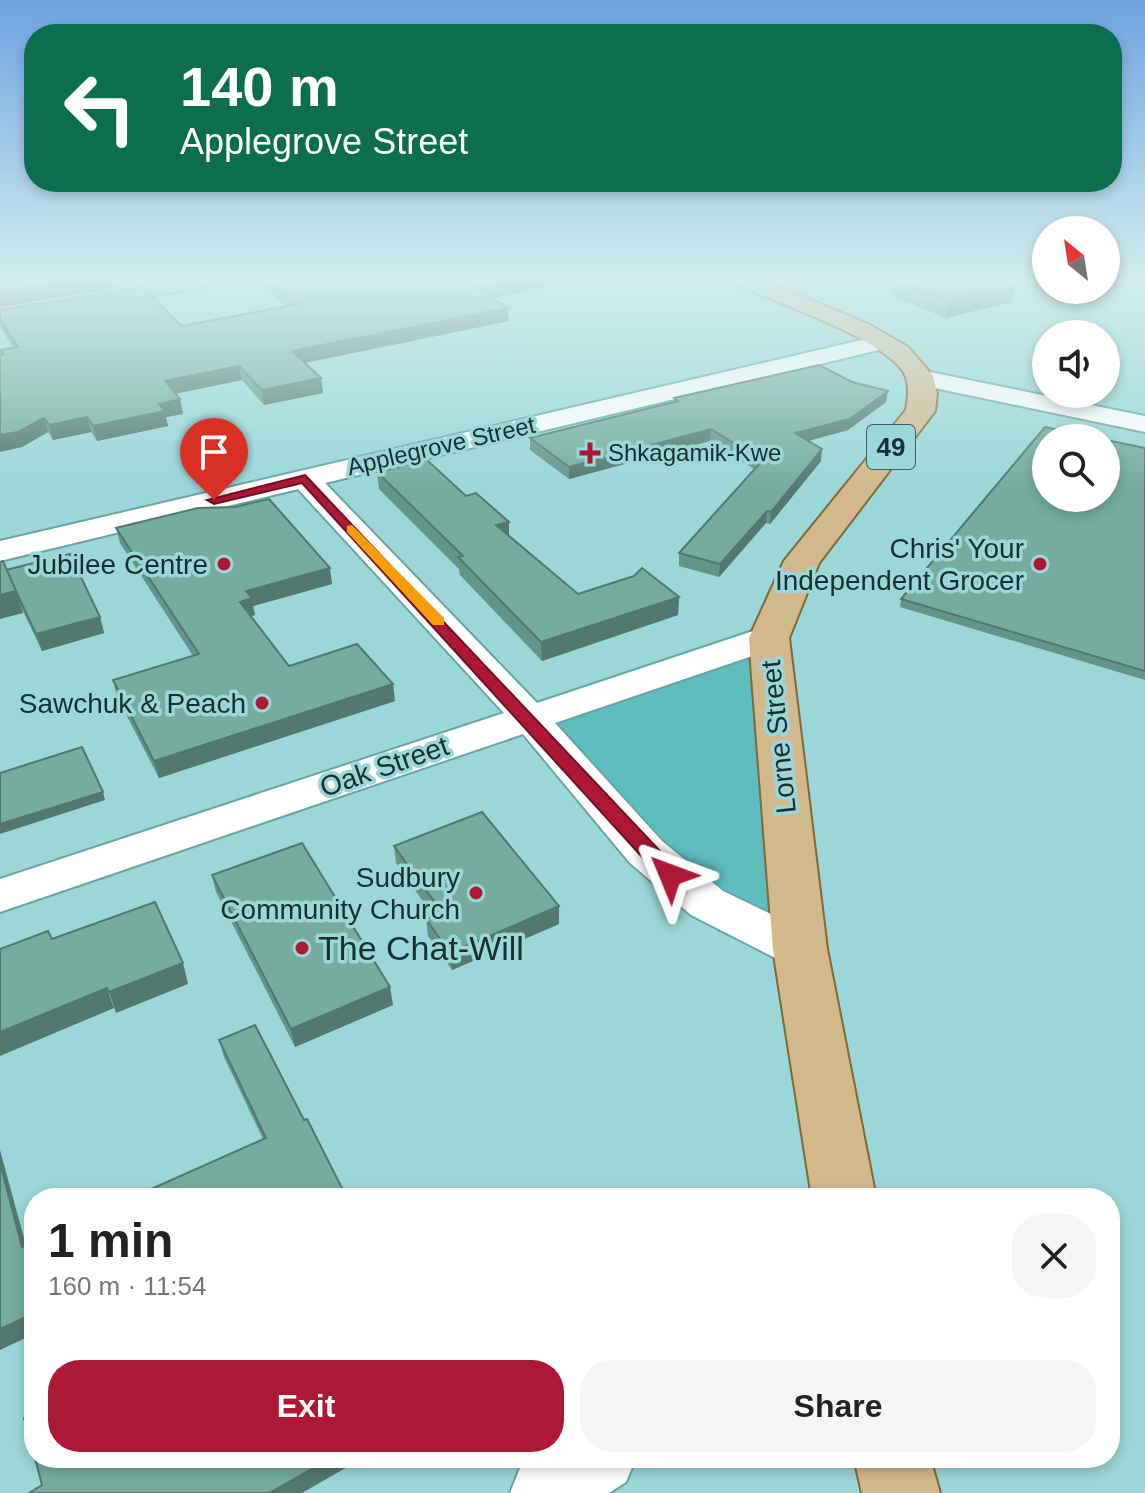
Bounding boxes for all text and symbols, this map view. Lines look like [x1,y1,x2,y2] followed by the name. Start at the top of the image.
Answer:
[180,55,339,118] text: 140 m
[48,56,152,160] icon: left
[180,121,468,162] text: Applegrove Street
[1032,216,1120,304] north arrow
[1032,216,1120,512] map controls
[1032,320,1120,408] button: sound
[344,411,538,480] street label: Applegrove Street
[180,418,248,500] pin
[1032,424,1120,512] button: search
[867,425,915,469] road number: 49
[192,430,236,474] icon: arrive
[608,439,781,466] place label: Shkagamik-Kwe
[579,442,601,464] marker: Shkagamik-Kwe
[775,533,1024,596] place label: Chris' Your Independent Grocer
[27,549,208,580] place label: Jubilee Centre
[215,555,233,573] marker: Jubilee Centre
[1031,555,1049,573] marker: Chris' Your Independent Grocer
[755,658,802,815] street label: Lorne Street
[19,688,246,719] place label: Sawchuk & Peach
[253,694,271,712] marker: Sawchuk & Peach
[316,730,453,803] street label: Oak Street
[628,833,712,917] position arrow
[220,862,460,925] place label: Sudbury Community Church
[467,884,485,902] marker: Sudbury Community Church
[318,929,524,967] place label: The Chat-Will
[293,939,311,957] marker: The Chat-Will
[48,1214,173,1267] text: 1 min
[1012,1214,1096,1298] button: close
[48,1271,207,1301] text: 160 m · 11:54
[48,1360,564,1452] button: Exit
[580,1360,1096,1452] button: Share

